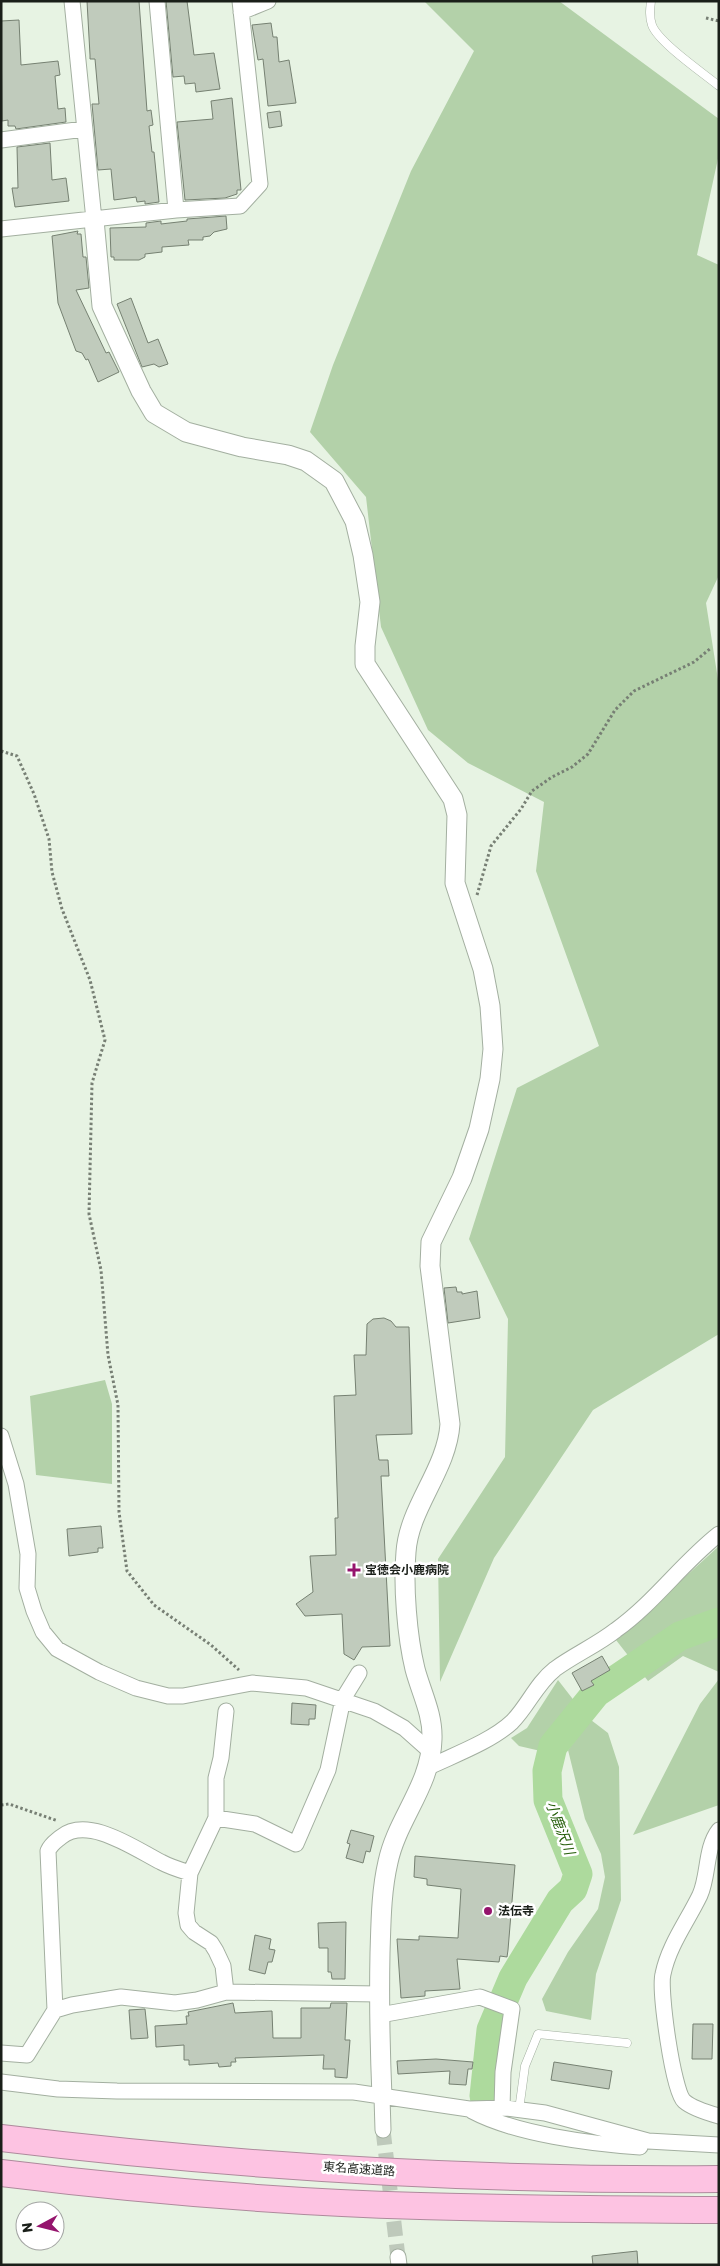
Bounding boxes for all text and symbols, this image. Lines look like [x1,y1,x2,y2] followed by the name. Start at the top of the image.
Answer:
[347,1563,361,1577] marker: 宝徳会小鹿病院
[365,1563,449,1577] place label: 宝徳会小鹿病院
[542,1799,579,1859] water label: 小鹿沢川
[498,1904,534,1918] place label: 法伝寺
[482,1905,494,1917] marker: 法伝寺
[323,2160,395,2178] street label: 東名高速道路
[15,2201,65,2251] north arrow
[19,2221,37,2234] text: N

